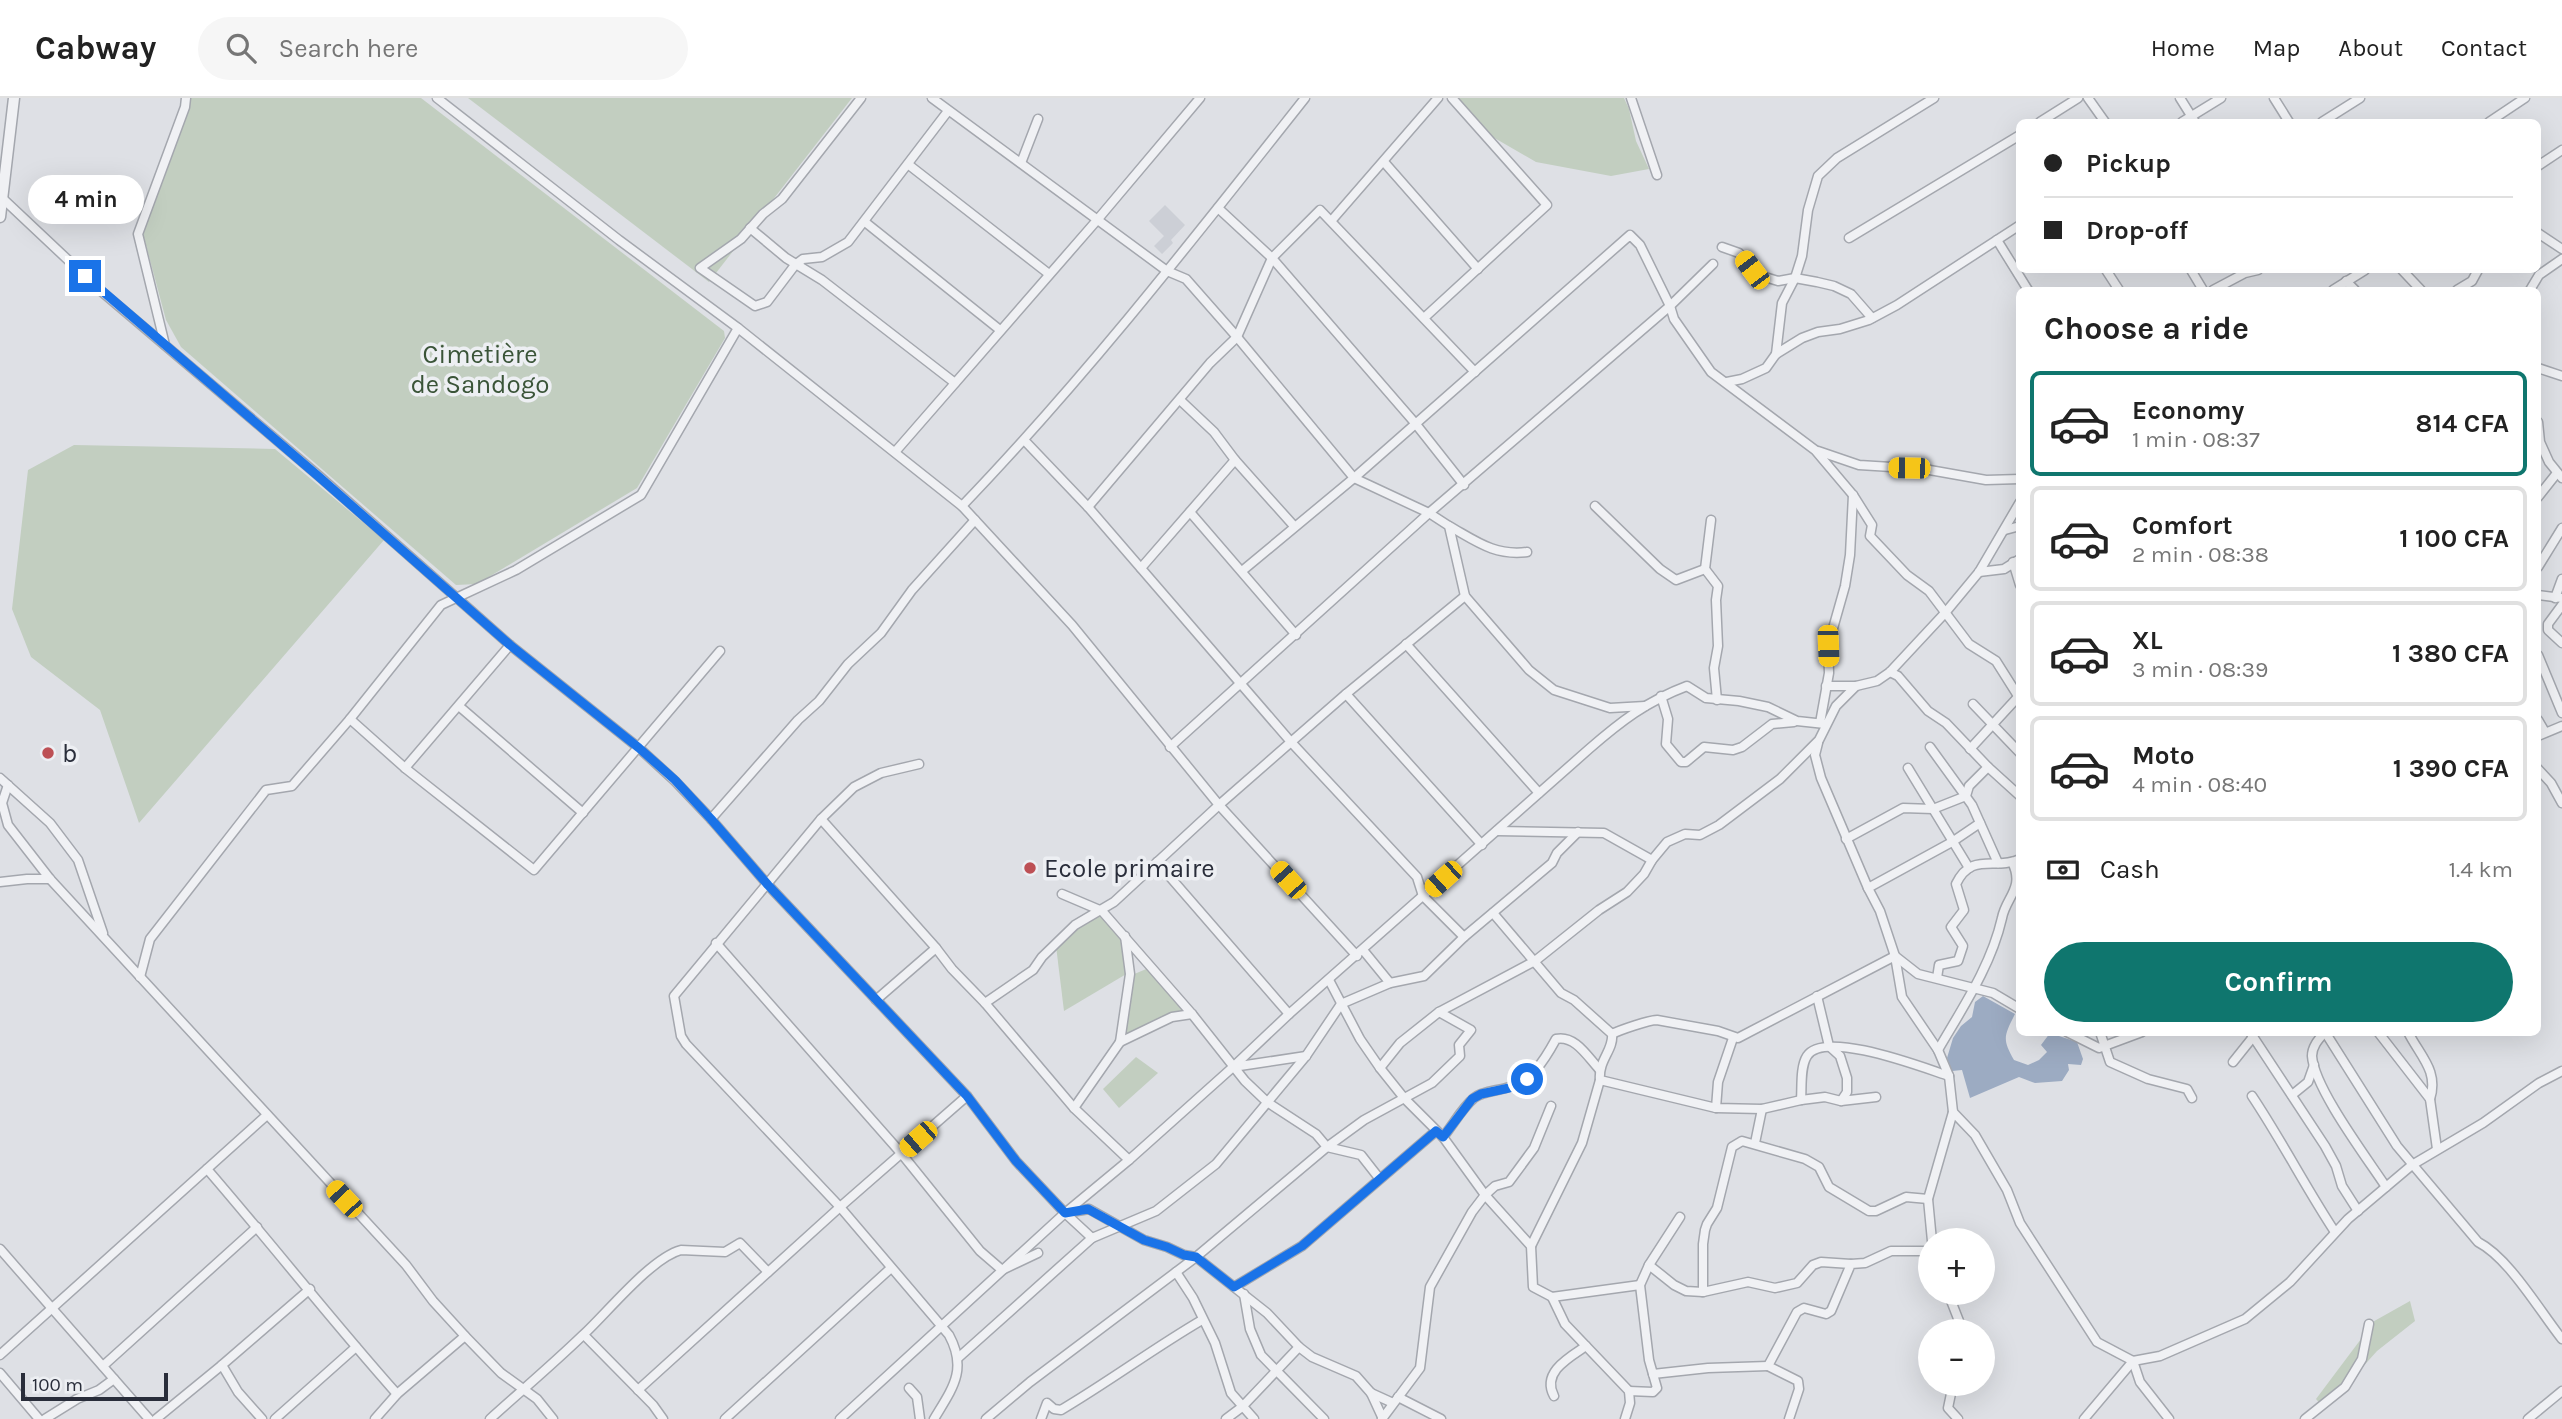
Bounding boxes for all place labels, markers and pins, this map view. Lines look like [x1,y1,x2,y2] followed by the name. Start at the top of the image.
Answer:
[62,738,77,769] place label: b
[40,745,56,761] marker: b
[1044,853,1215,884] place label: Ecole primaire
[1022,860,1038,876] marker: Ecole primaire

